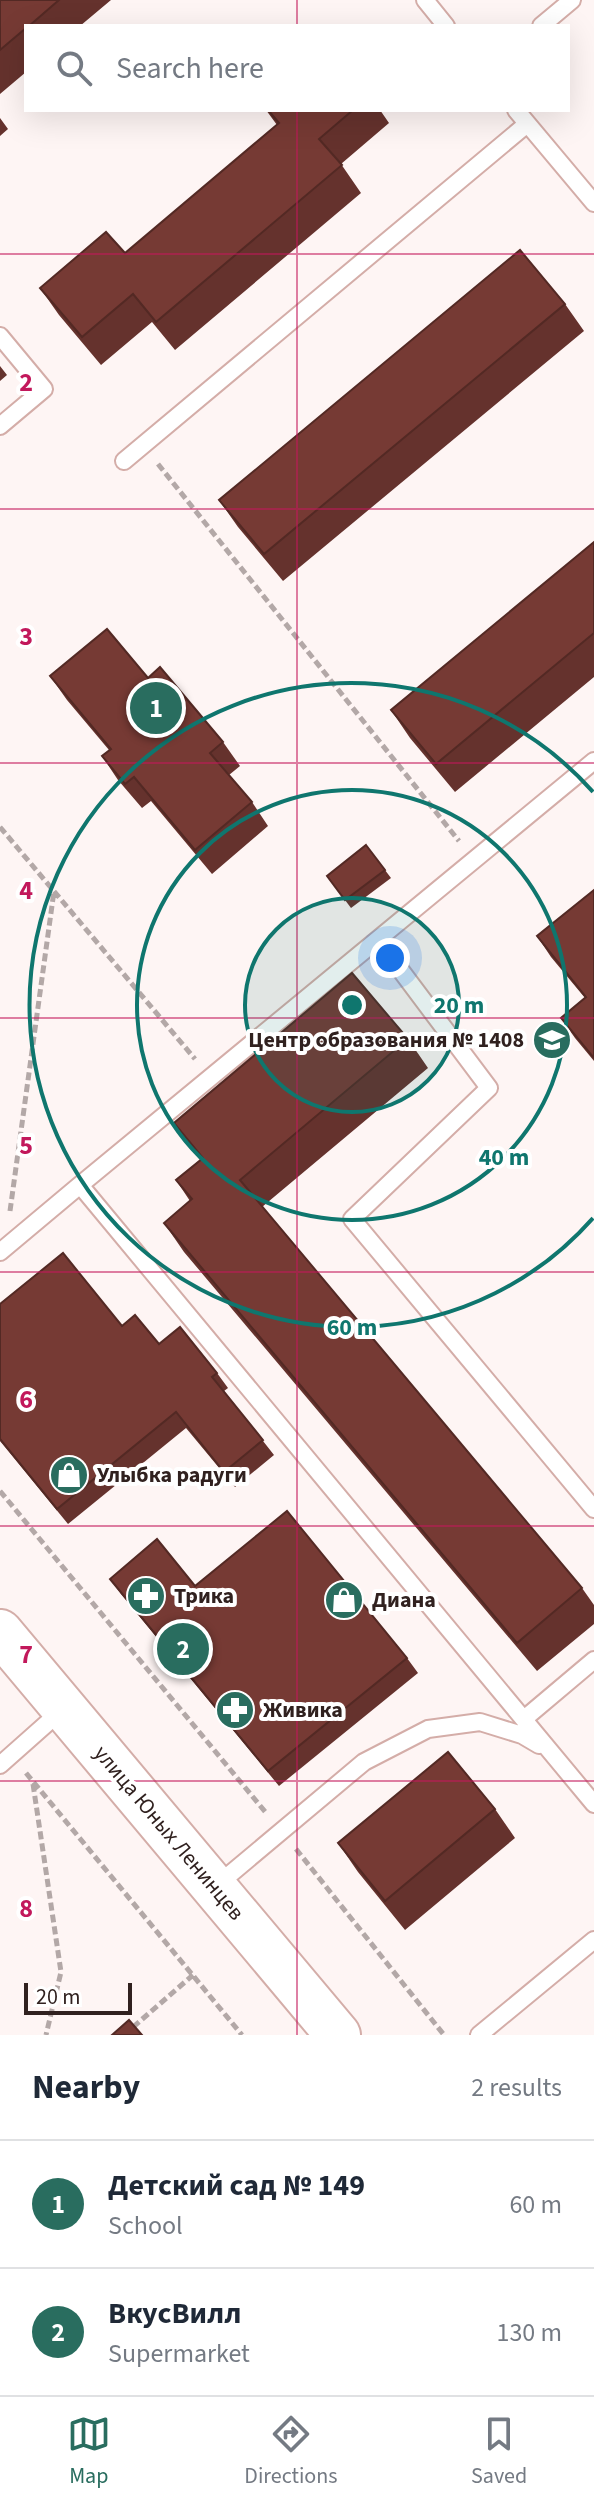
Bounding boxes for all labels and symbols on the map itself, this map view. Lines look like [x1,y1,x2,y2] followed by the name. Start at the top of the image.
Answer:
[19,364,33,401] text: 2
[19,618,33,655] text: 3
[130,678,182,738] pin: 1
[19,872,33,909] text: 4
[370,938,410,978] your location
[434,988,484,1023] text: 20 m
[338,991,366,1019] centre of rings
[531,1019,573,1061] school or university icon: Центр образования № 1408
[248,1024,524,1056] place label: Центр образования № 1408
[19,1127,33,1164] text: 5
[479,1140,529,1175] text: 40 m
[327,1310,377,1345] text: 60 m
[19,1381,33,1418] text: 6
[48,1454,90,1496] shop icon: Улыбка радуги
[97,1459,247,1491] place label: Улыбка радуги
[125,1575,167,1617] pharmacy icon: Трика
[323,1579,365,1621] shop icon: Диана
[174,1580,234,1612] place label: Трика
[372,1584,436,1616] place label: Диана
[157,1619,209,1679] pin: 2
[19,1636,33,1673] text: 7
[214,1689,256,1731] pharmacy icon: Живика
[263,1694,343,1726] place label: Живика
[86,1739,252,1927] street label: улица Юных Ленинцев
[19,1890,33,1927] text: 8
[24,1979,132,2015] scale bar

